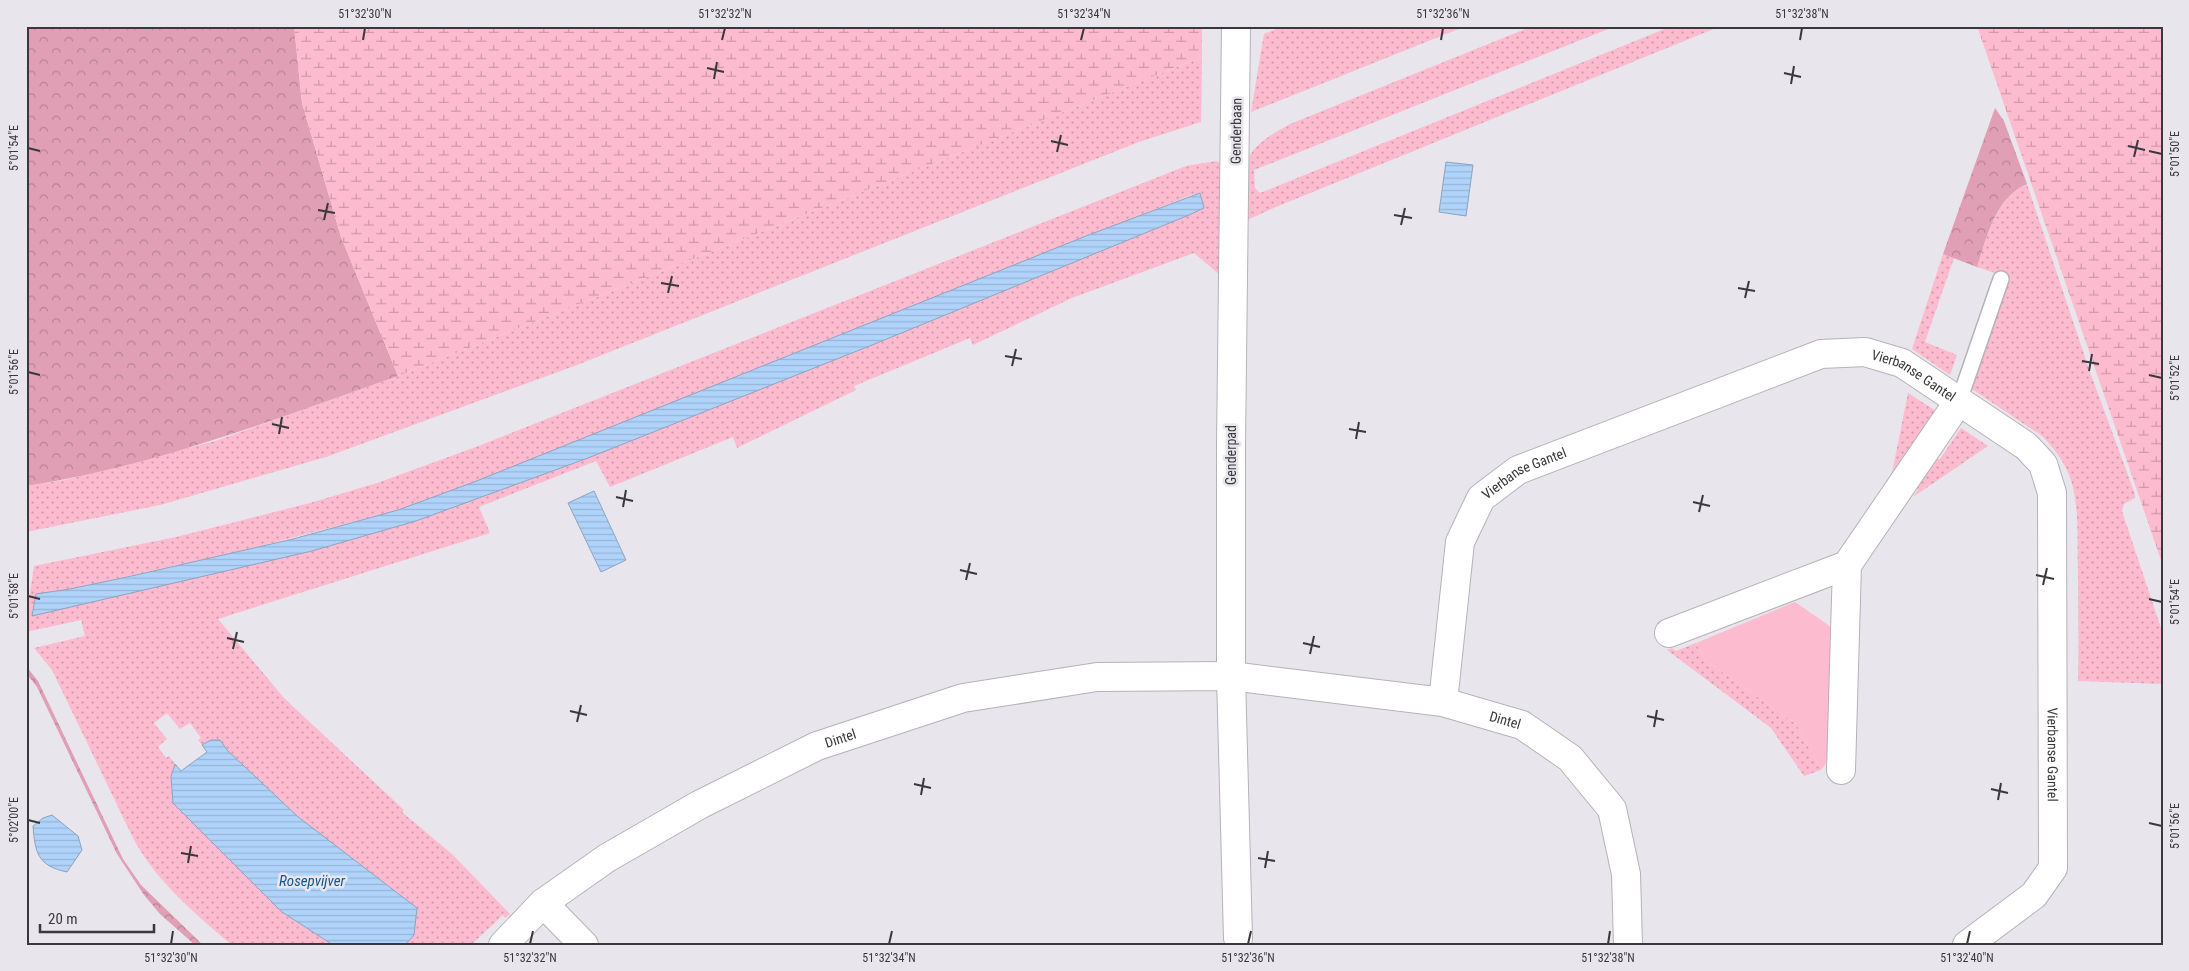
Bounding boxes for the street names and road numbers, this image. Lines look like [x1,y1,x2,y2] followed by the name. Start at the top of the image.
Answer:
[1227,98,1245,164] street label: Genderbaan
[1870,346,1959,405] street label: Vierbanse Gantel
[1223,425,1239,485] street label: Genderpad
[1479,444,1569,502] street label: Vierbanse Gantel
[2045,707,2061,802] street label: Vierbanse Gantel
[1488,708,1523,732] street label: Dintel
[823,726,858,751] street label: Dintel

